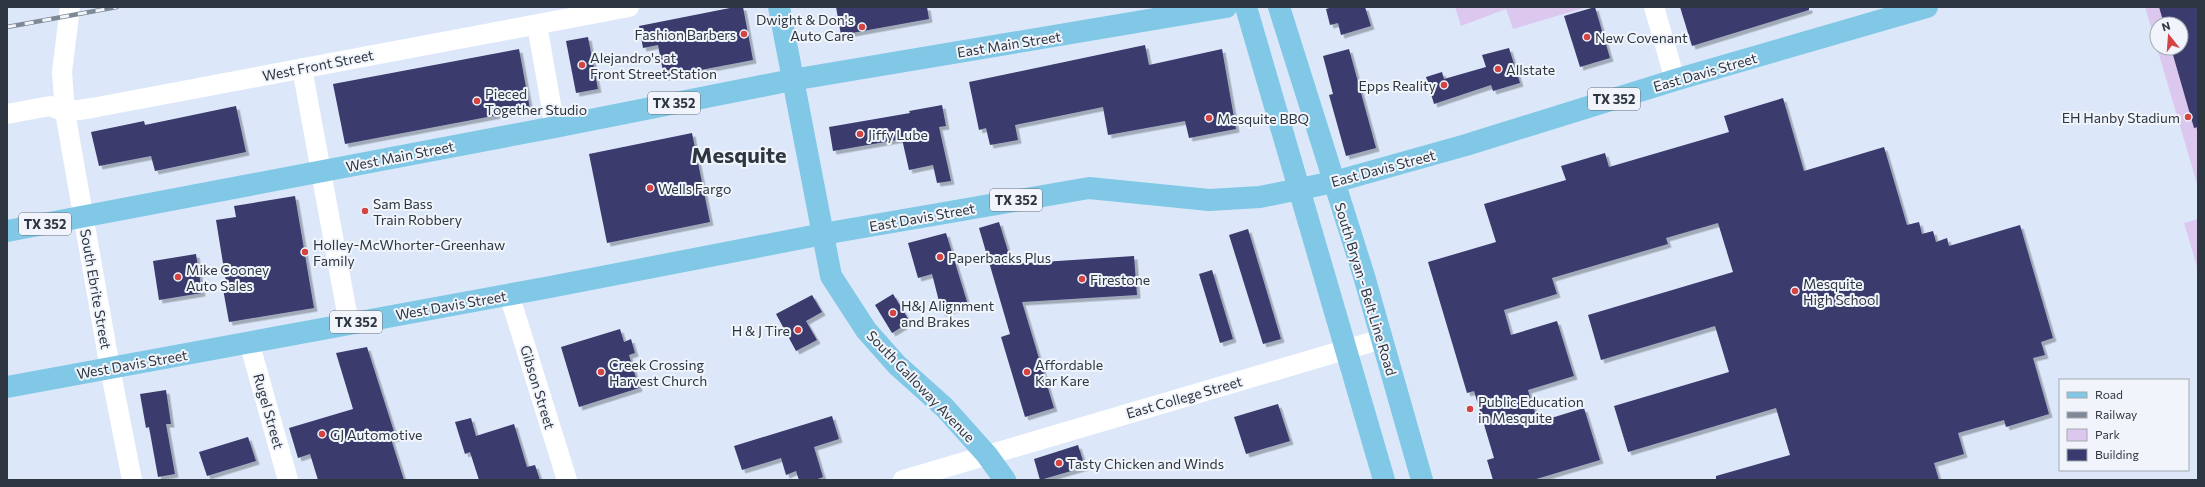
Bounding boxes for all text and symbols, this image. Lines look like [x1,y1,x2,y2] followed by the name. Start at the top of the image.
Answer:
[756,11,854,44] place label: Dwight & Don's Auto Care
[2149,16,2189,56] north arrow
[2160,19,2172,33] text: N
[857,22,867,32] marker: Dwight & Don's Auto Care
[635,26,736,43] place label: Fashion Barbers
[956,27,1062,61] street label: East Main Street
[739,29,749,39] marker: Fashion Barbers
[1595,29,1688,46] place label: New Covenant
[1582,32,1592,42] marker: New Covenant
[261,46,375,84] street label: West Front Street
[590,49,717,82] place label: Alejandro's at Front Street Station
[1651,49,1759,95] street label: East Davis Street
[577,60,587,70] marker: Alejandro's at Front Street Station
[1506,61,1555,78] place label: Allstate
[1493,64,1503,74] marker: Allstate
[1358,77,1436,94] place label: Epps Reality
[1439,80,1449,90] marker: Epps Reality
[485,85,587,118] place label: Pieced Together Studio
[1588,88,1640,110] road number: TX 352
[648,92,700,114] road number: TX 352
[472,96,482,106] marker: Pieced Together Studio
[2062,109,2180,126] place label: EH Hanby Stadium
[1217,110,1309,127] place label: Mesquite BBQ
[2183,112,2193,122] marker: EH Hanby Stadium
[1204,113,1214,123] marker: Mesquite BBQ
[868,126,928,143] place label: Jiffy Lube
[855,129,865,139] marker: Jiffy Lube
[344,137,456,175] street label: West Main Street
[691,141,787,168] district label: Mesquite
[1329,146,1437,190] street label: East Davis Street
[658,180,731,197] place label: Wells Fargo
[645,183,655,193] marker: Wells Fargo
[990,189,1042,211] road number: TX 352
[373,195,462,228] place label: Sam Bass Train Robbery
[868,199,977,235] street label: East Davis Street
[1332,200,1400,378] street label: South Bryan - Belt Line Road
[360,206,370,216] marker: Sam Bass Train Robbery
[19,213,71,235] road number: TX 352
[77,227,115,351] street label: South Ebrite Street
[313,236,505,269] place label: Holley-McWhorter-Greenhaw Family
[300,247,310,257] marker: Holley-McWhorter-Greenhaw Family
[948,249,1051,266] place label: Paperbacks Plus
[935,252,945,262] marker: Paperbacks Plus
[186,261,269,294] place label: Mike Cooney Auto Sales
[1090,271,1150,288] place label: Firestone
[173,272,183,282] marker: Mike Cooney Auto Sales
[1077,274,1087,284] marker: Firestone
[1803,275,1879,308] place label: Mesquite High School
[1790,286,1800,296] marker: Mesquite High School
[394,287,508,323] street label: West Davis Street
[901,297,995,330] place label: H&J Alignment and Brakes
[888,308,898,318] marker: H&J Alignment and Brakes
[330,311,382,333] road number: TX 352
[732,322,790,339] place label: H & J Tire
[793,325,803,335] marker: H & J Tire
[863,327,979,445] street label: South Galloway Avenue
[517,343,559,431] street label: Gibson Street
[75,346,189,382] street label: West Davis Street
[609,356,707,389] place label: Creek Crossing Harvest Church
[1035,356,1103,389] place label: Affordable Kar Kare
[596,367,606,377] marker: Creek Crossing Harvest Church
[1022,367,1032,377] marker: Affordable Kar Kare
[250,371,288,451] street label: Rugel Street
[1124,372,1244,422] street label: East College Street
[2059,379,2189,471] legend
[2095,387,2123,401] text: Road
[1478,393,1584,426] place label: Public Education in Mesquite
[1465,404,1475,414] marker: Public Education in Mesquite
[2095,407,2137,421] text: Railway
[330,426,423,443] place label: GJ Automotive
[2095,427,2121,441] text: Park
[317,429,327,439] marker: GJ Automotive
[2095,447,2139,461] text: Building
[1067,455,1224,472] place label: Tasty Chicken and Winds
[1054,458,1064,468] marker: Tasty Chicken and Winds

